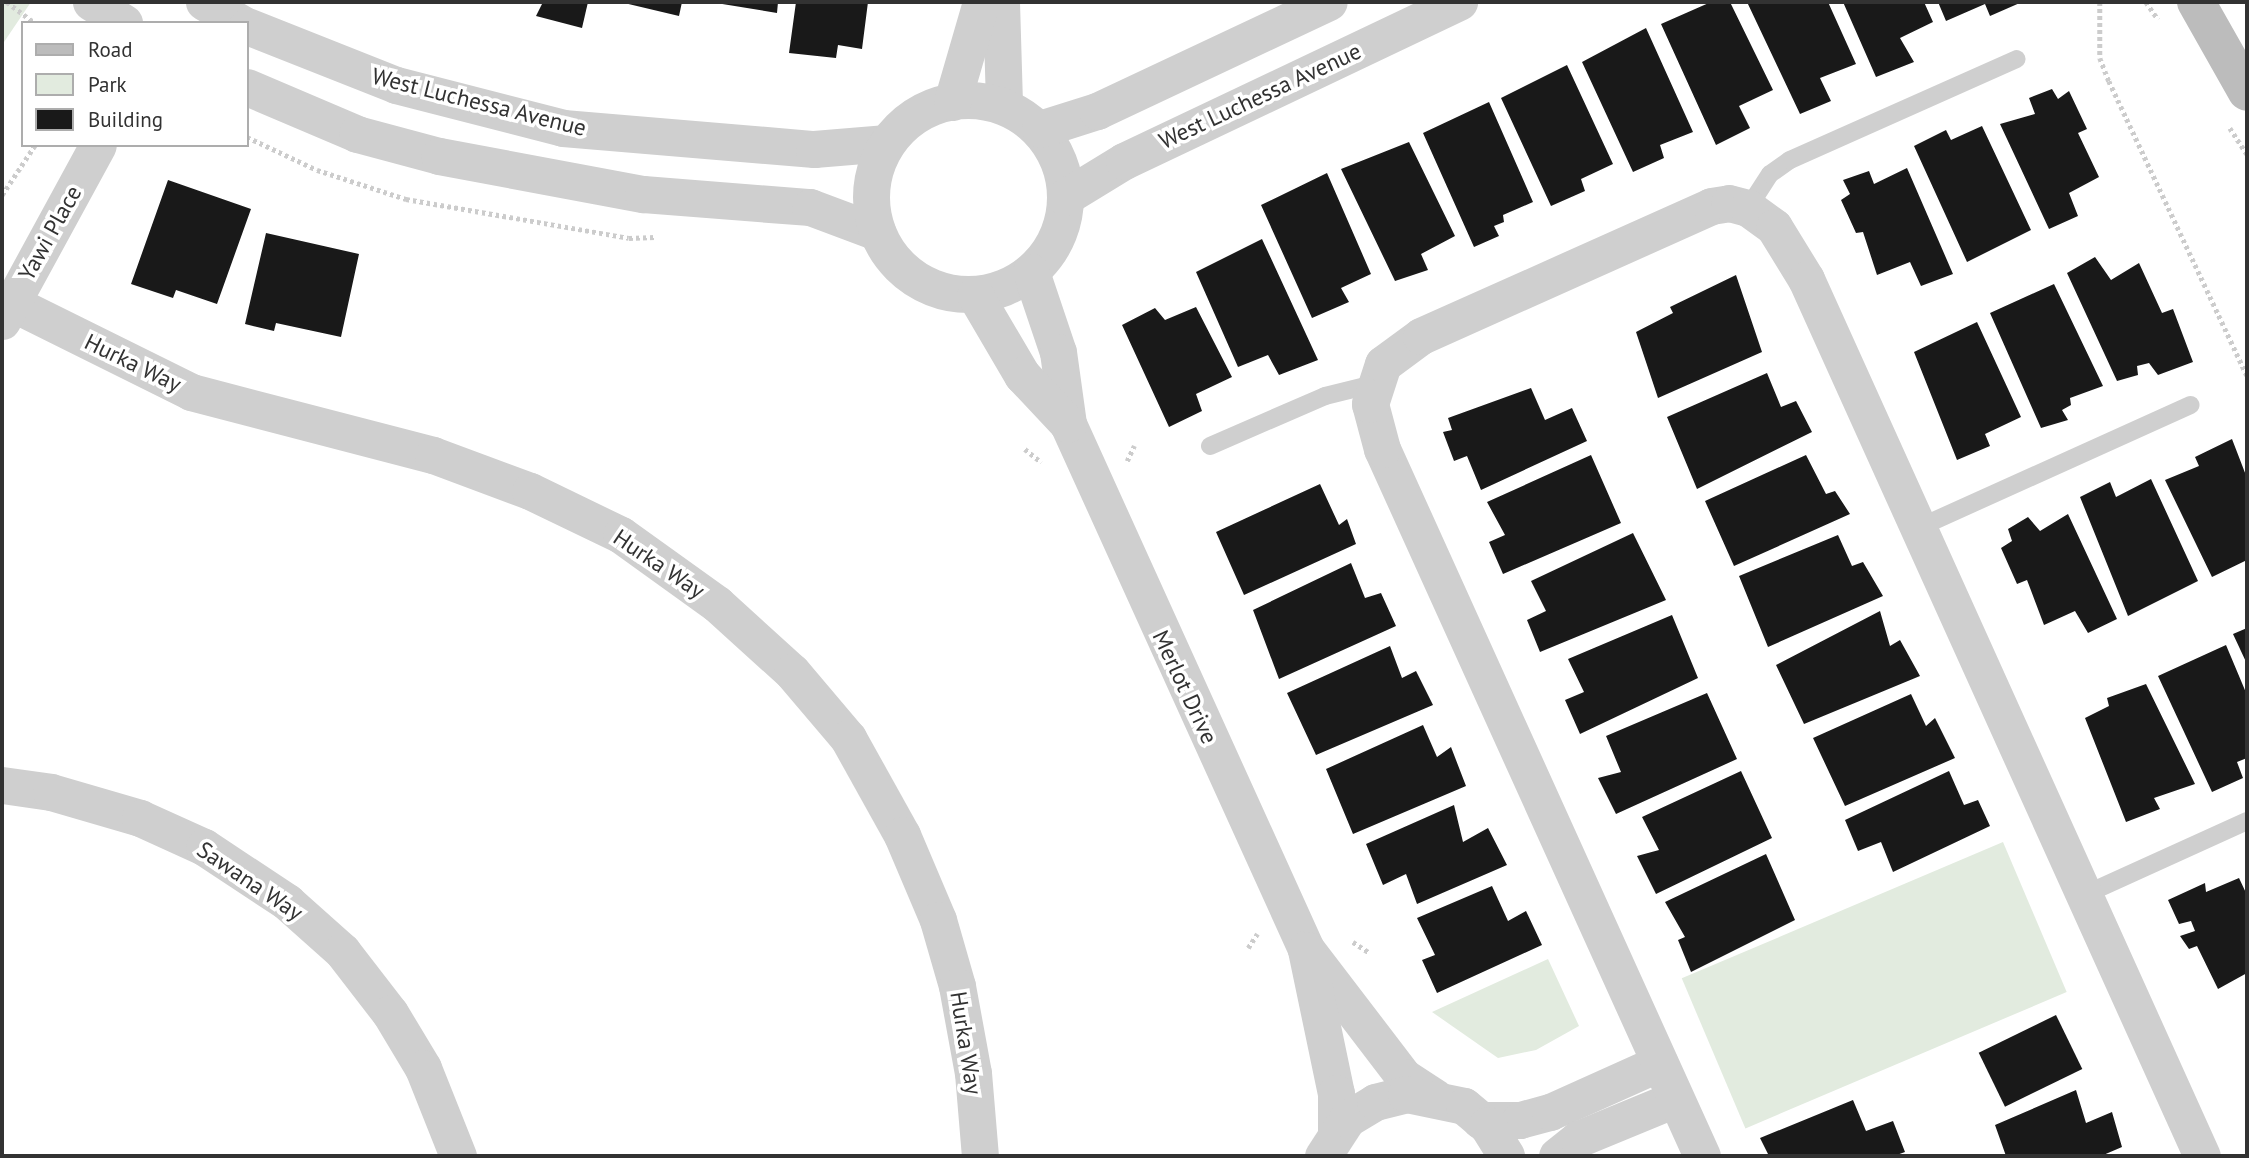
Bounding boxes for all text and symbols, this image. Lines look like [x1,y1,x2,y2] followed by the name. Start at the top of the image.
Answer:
[21,21,248,147] legend
[88,36,132,63] text: Road
[1154,37,1366,155] street label: West Luchessa Avenue
[369,62,589,142] street label: West Luchessa Avenue
[88,71,127,98] text: Park
[88,106,163,133] text: Building
[13,181,87,285] street label: Yawi Place
[80,328,186,398] street label: Hurka Way
[608,523,710,605] street label: Hurka Way
[1147,626,1223,748] street label: Merlot Drive
[192,835,308,927] street label: Sawana Way
[944,989,988,1097] street label: Hurka Way

